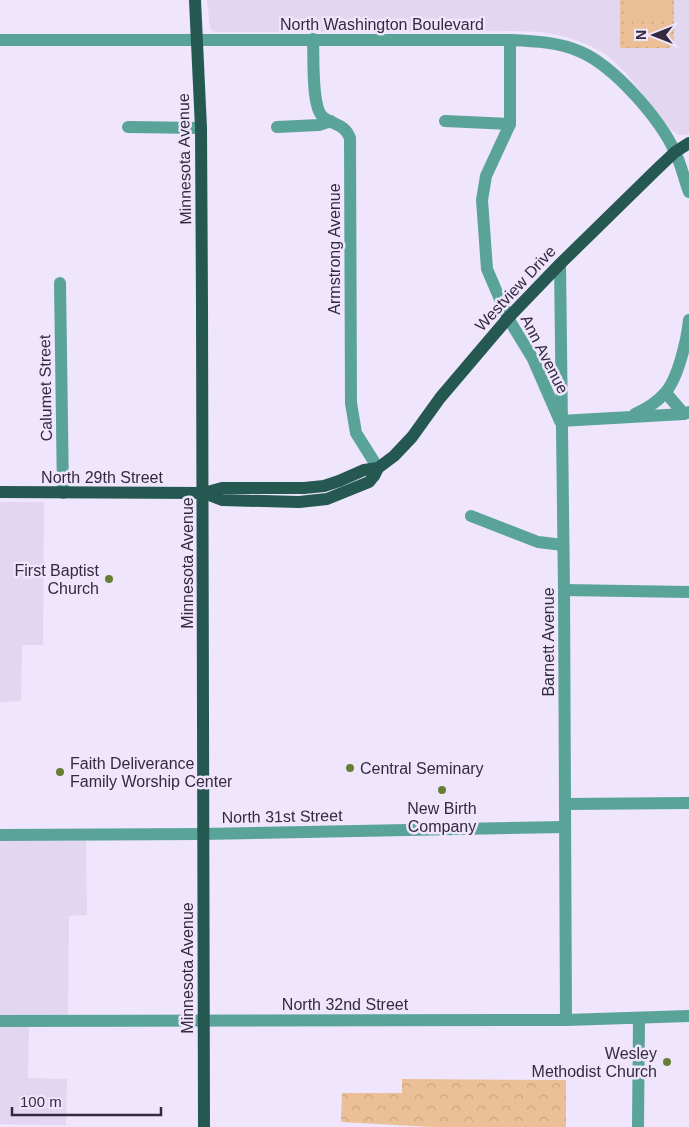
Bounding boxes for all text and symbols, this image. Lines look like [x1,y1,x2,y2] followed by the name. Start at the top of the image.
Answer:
[629,10,679,60] north arrow
[280,16,484,33] street label: North Washington Boulevard
[633,30,649,40] text: N
[175,93,194,225] street label: Minnesota Avenue
[326,183,343,315] street label: Armstrong Avenue
[472,242,559,334] street label: Westview Drive
[517,312,572,396] street label: Ann Avenue
[36,334,55,441] street label: Calumet Street
[41,469,163,486] street label: North 29th Street
[179,497,196,629] street label: Minnesota Avenue
[15,562,100,597] place label: First Baptist Church
[103,573,115,585] marker: First Baptist Church
[540,587,557,697] street label: Barnett Avenue
[70,755,233,790] place label: Faith Deliverance Family Worship Center
[360,760,484,777] place label: Central Seminary
[344,762,356,774] marker: Central Seminary
[54,766,66,778] marker: Faith Deliverance Family Worship Center
[436,784,448,796] marker: New Birth Company
[407,800,477,835] place label: New Birth Company
[221,807,343,826] street label: North 31st Street
[179,902,196,1034] street label: Minnesota Avenue
[282,996,409,1013] street label: North 32nd Street
[532,1045,657,1080] place label: Wesley Methodist Church
[661,1056,673,1068] marker: Wesley Methodist Church
[12,1084,161,1116] scale bar
[20,1093,62,1110] text: 100 m

